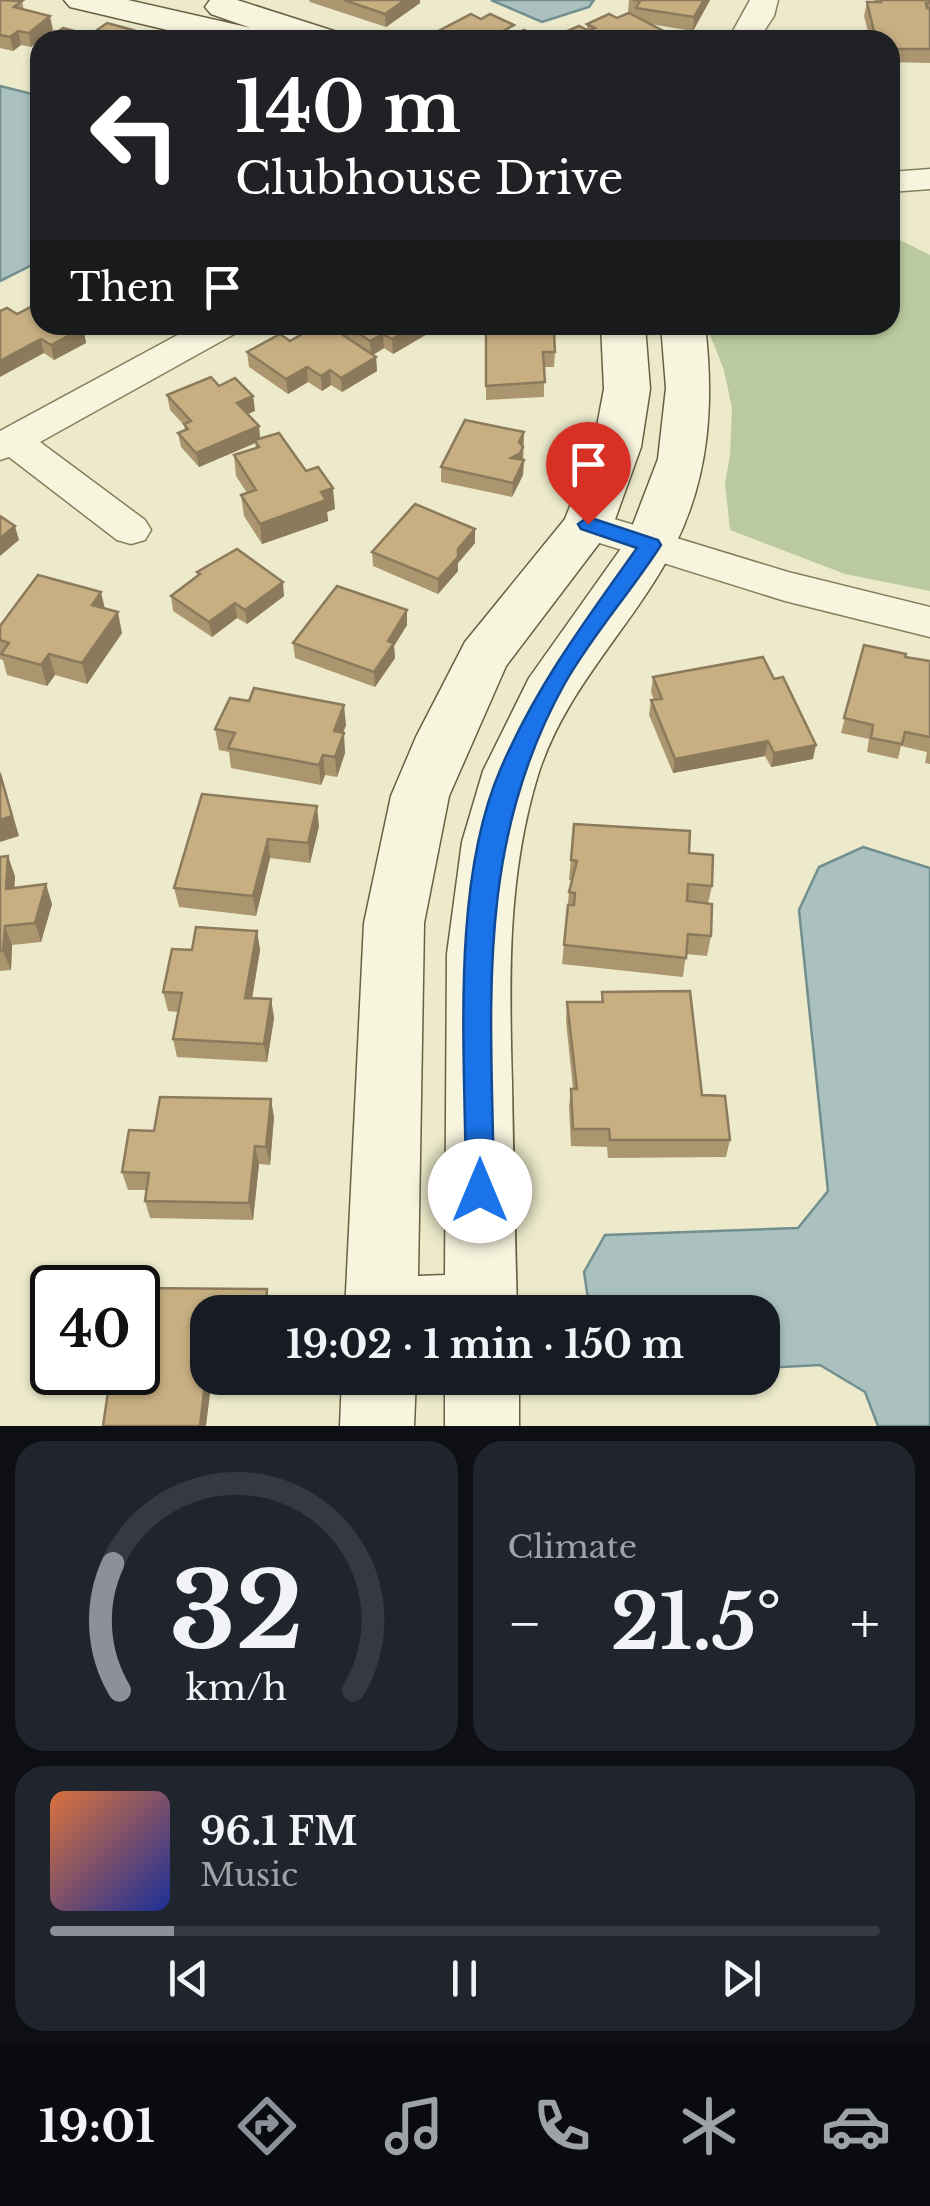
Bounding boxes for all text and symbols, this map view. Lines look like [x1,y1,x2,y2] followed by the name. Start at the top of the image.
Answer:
[235,64,461,151] text: 140 m
[70,70,200,200] icon: left
[235,150,624,206] text: Clubhouse Drive
[195,260,250,315] icon: arrive
[70,264,175,311] text: Then
[546,422,631,525] pin
[561,437,616,492] icon: arrive
[428,1139,532,1243] position arrow
[30,1265,160,1395] speed limit sign: 40
[286,1321,684,1368] text: 19:02 · 1 min · 150 m
[508,1527,637,1567] text: Climate
[169,1547,303,1676] text: 32
[611,1576,781,1669] text: 21.5°
[508,1590,542,1658] text: −
[850,1590,880,1658] text: +
[186,1665,287,1710] text: km/h
[200,1808,357,1855] text: 96.1 FM
[200,1855,298,1895] text: Music
[161,1951,216,2006] icon: previous
[437,1951,492,2006] icon: pause
[714,1951,769,2006] icon: next
[232,2091,302,2161] icon: directions
[379,2091,449,2161] icon: music
[527,2091,597,2161] icon: phone
[674,2091,744,2161] icon: climate
[821,2091,891,2161] icon: car
[39,2098,155,2154] text: 19:01

